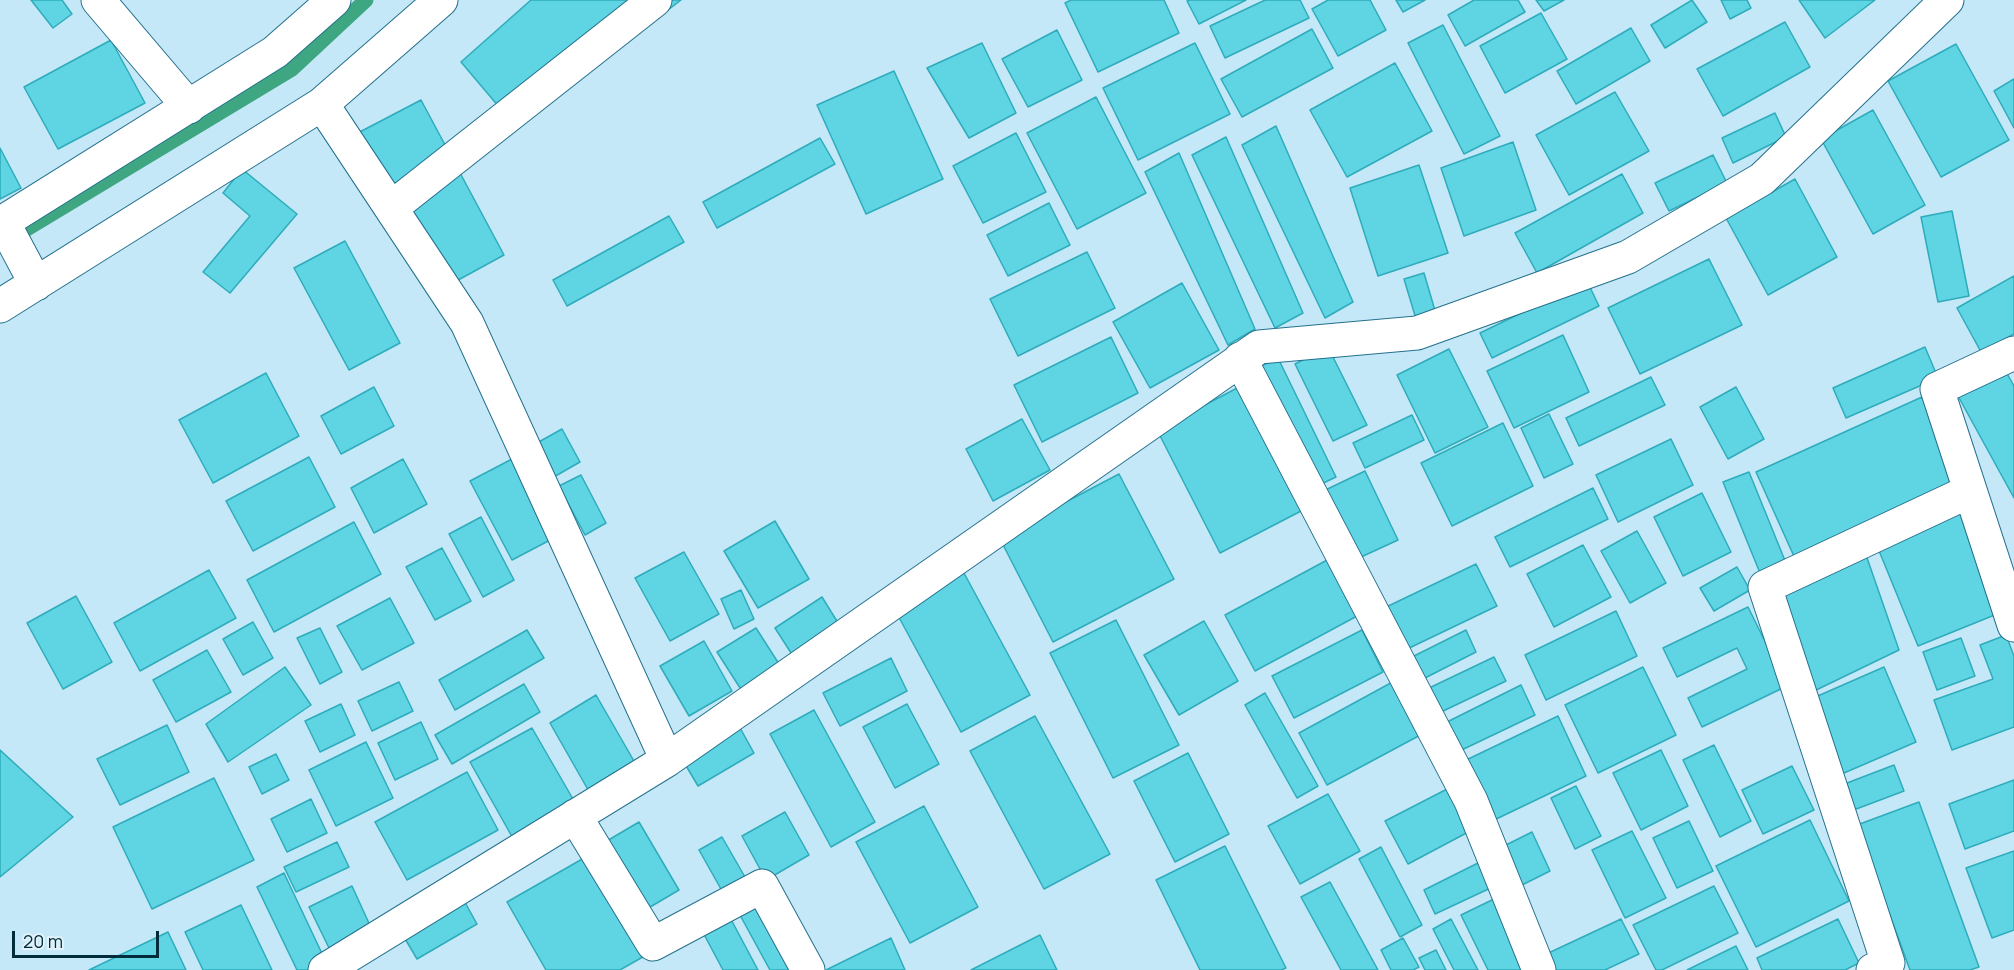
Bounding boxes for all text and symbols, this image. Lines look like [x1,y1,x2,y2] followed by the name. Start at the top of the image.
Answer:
[15,919,162,957] scale bar
[23,929,63,953] text: 20 m

